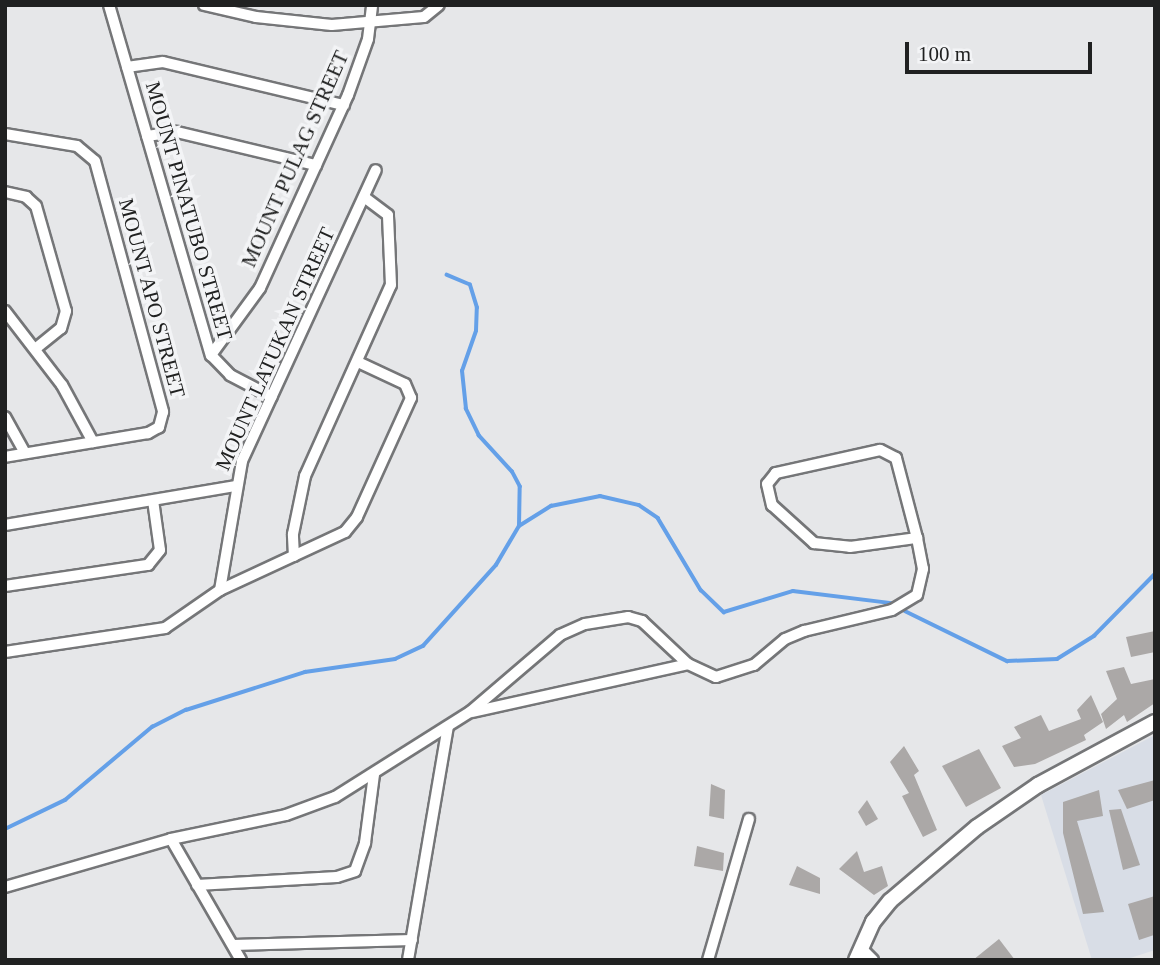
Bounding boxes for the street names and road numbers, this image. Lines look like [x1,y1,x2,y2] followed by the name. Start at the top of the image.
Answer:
[236,47,354,271] street label: MOUNT PULAG STREET
[140,79,238,343] street label: MOUNT PINATUBO STREET
[113,195,191,401] street label: MOUNT APO STREET
[210,223,340,475] street label: MOUNT LATUKAN STREET

